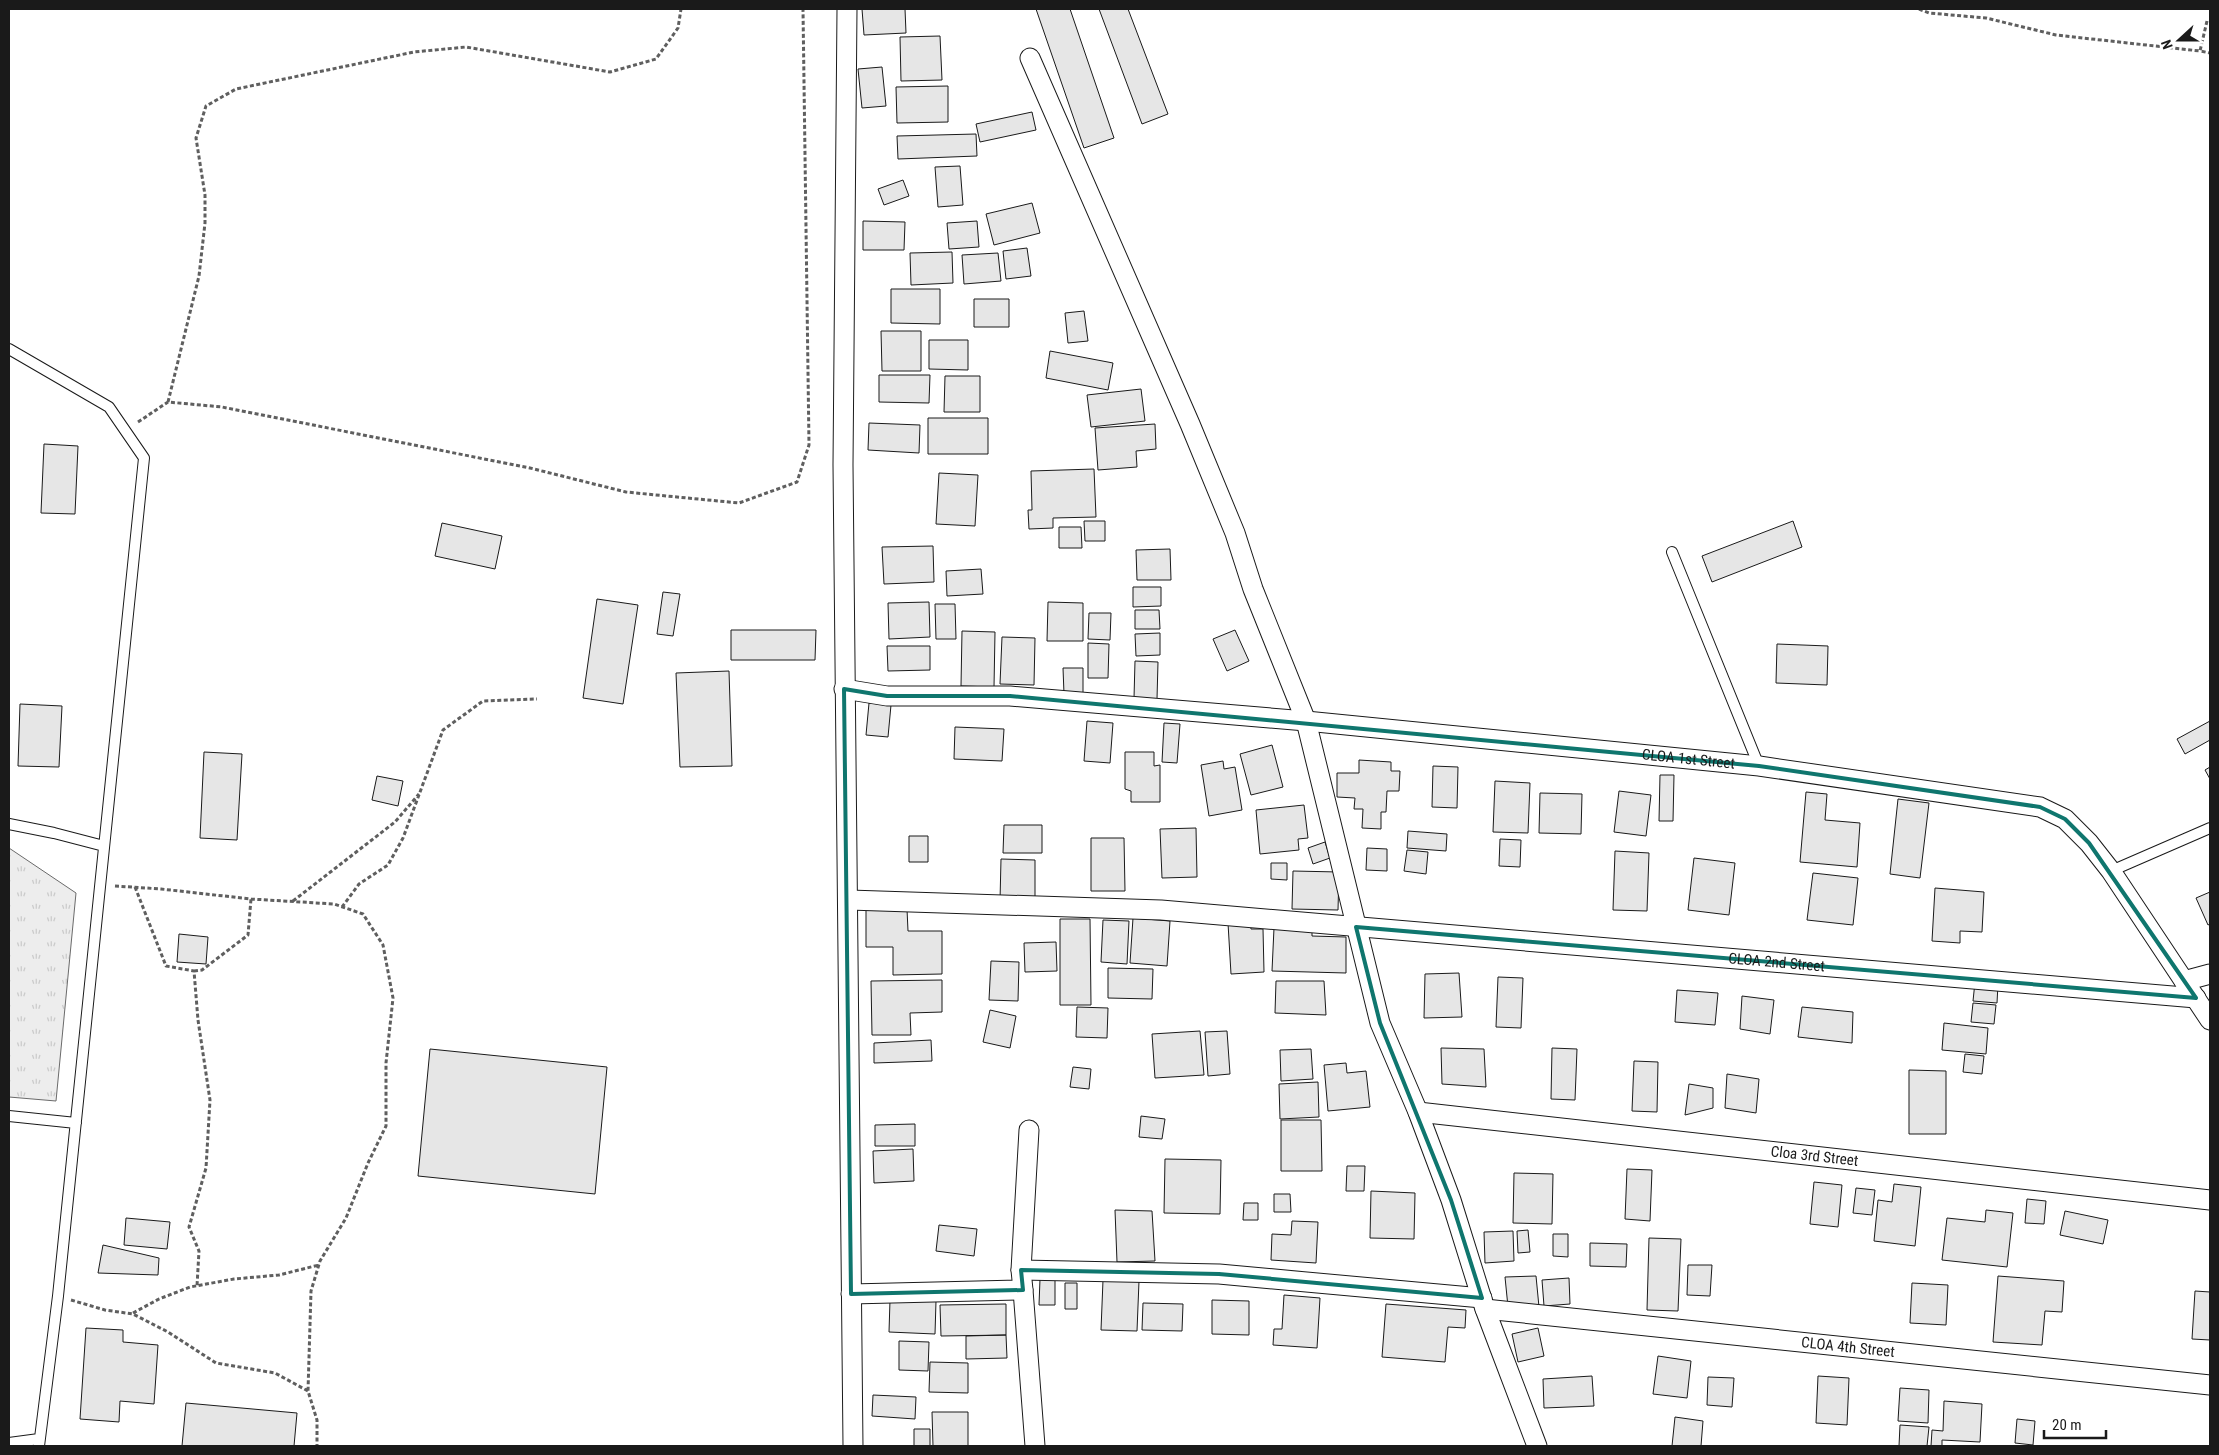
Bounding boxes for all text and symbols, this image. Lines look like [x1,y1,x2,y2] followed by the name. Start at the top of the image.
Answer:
[2154,15,2204,65] north arrow
[2158,38,2176,52] text: N
[1641,745,1736,773] street label: CLOA 1st Street
[1728,949,1826,975] street label: CLOA 2nd Street
[1770,1142,1859,1170] street label: Cloa 3rd Street
[1800,1333,1896,1361] street label: CLOA 4th Street
[2044,1408,2106,1440] scale bar
[2052,1416,2082,1434] text: 20 m

